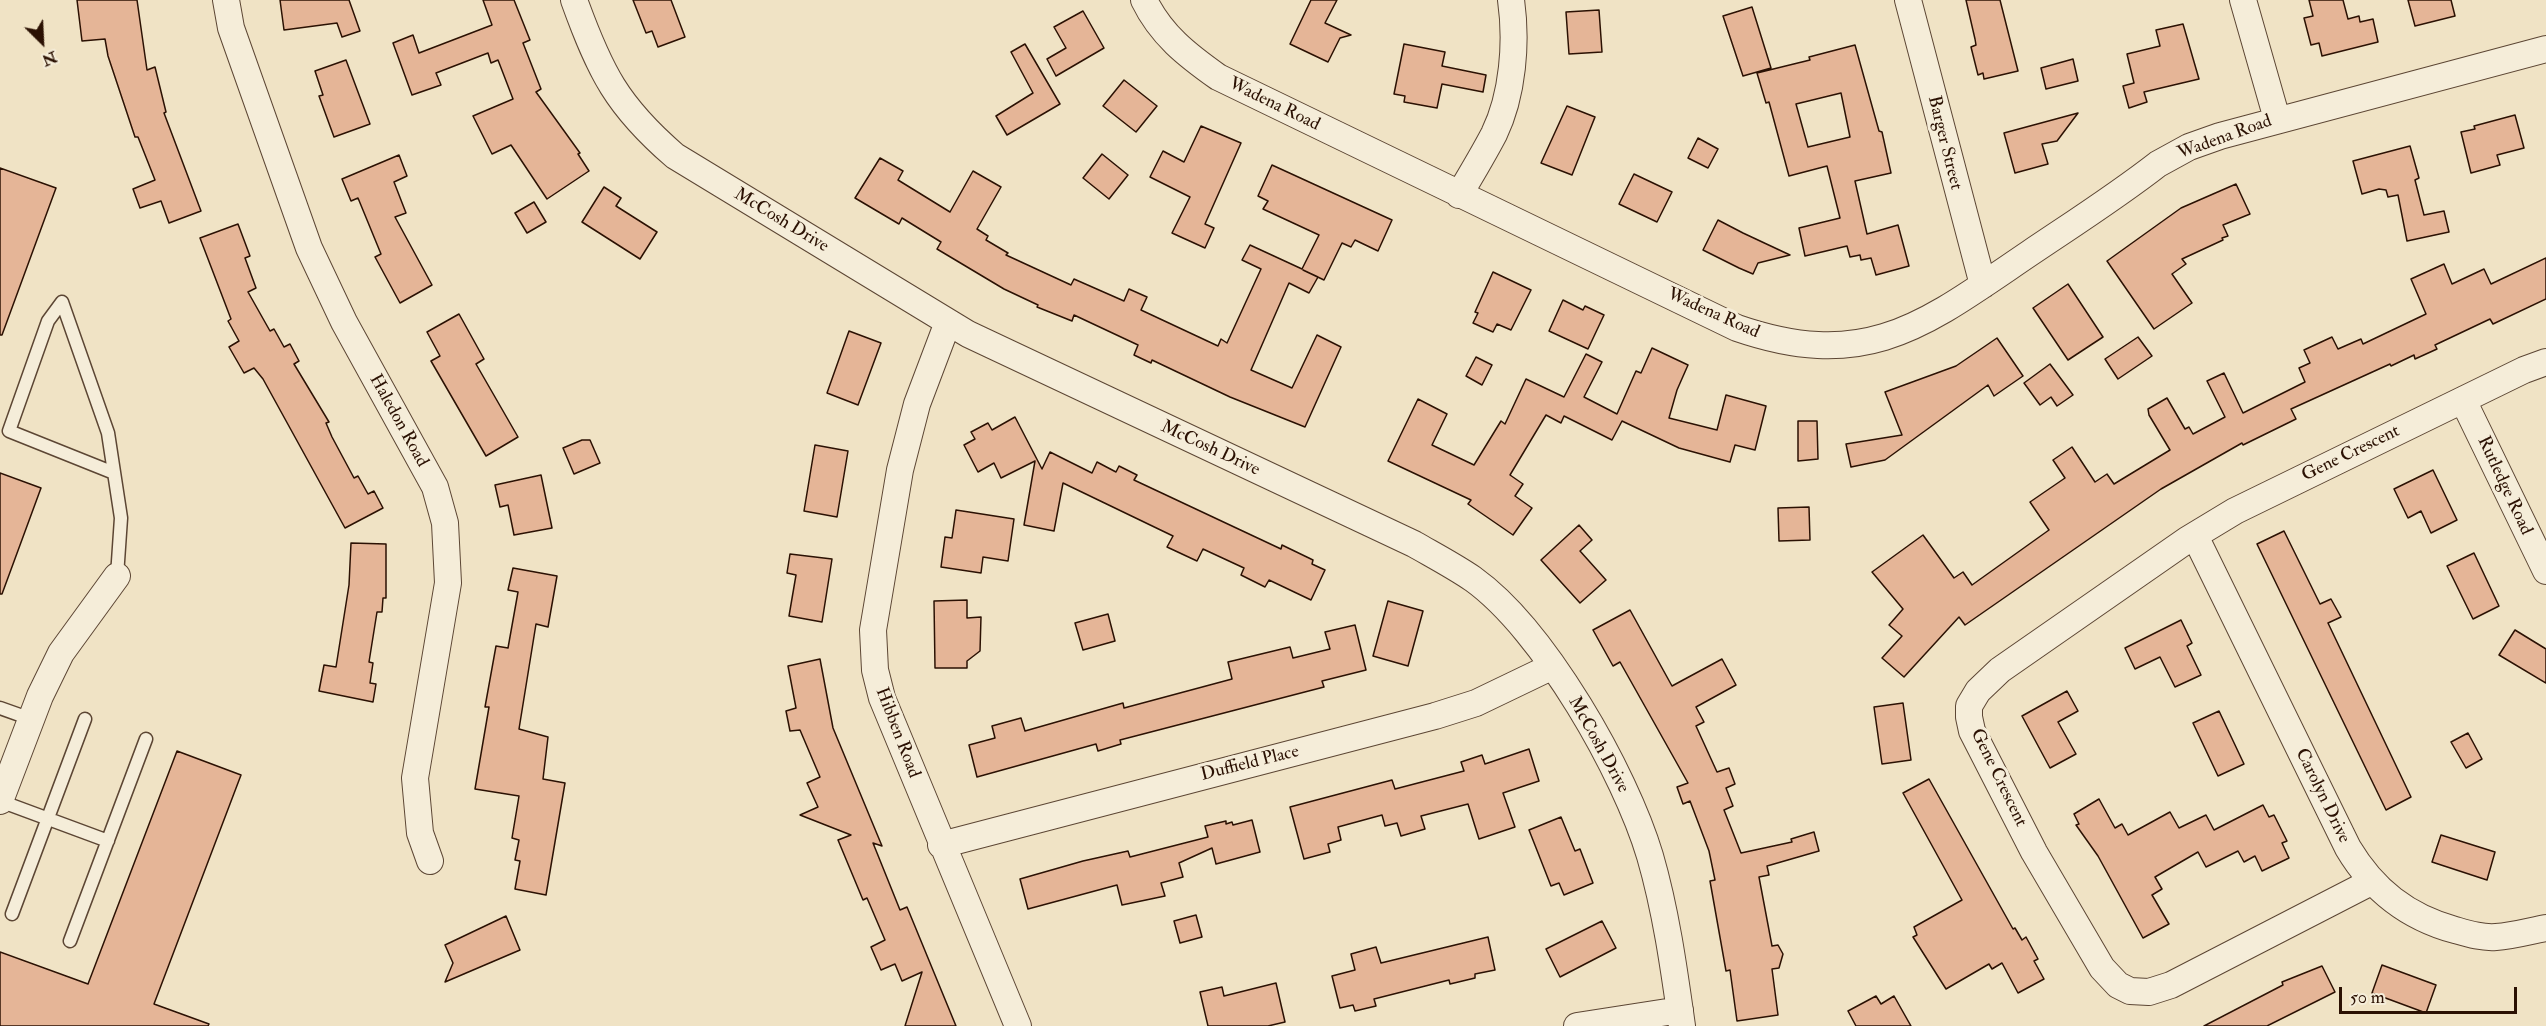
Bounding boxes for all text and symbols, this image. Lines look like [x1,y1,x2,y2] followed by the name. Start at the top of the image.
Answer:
[12,12,72,72] north arrow
[39,46,60,70] text: N
[1225,74,1323,136] street label: Wadena Road
[1922,94,1966,192] street label: Barger Street
[2175,111,2275,165] street label: Wadena Road
[730,184,832,258] street label: McCosh Drive
[1664,284,1762,344] street label: Wadena Road
[364,371,432,471] street label: Haledon Road
[1157,417,1263,481] street label: McCosh Drive
[2298,421,2404,487] street label: Gene Crescent
[2472,433,2536,539] street label: Rutledge Road
[870,685,924,781] street label: Hibben Road
[1563,693,1633,797] street label: McCosh Drive
[1965,725,2031,831] street label: Gene Crescent
[1199,741,1301,787] street label: Duffield Place
[2290,745,2354,847] street label: Carolyn Drive
[2342,975,2520,1013] scale bar
[2350,986,2385,1009] text: 50 m

